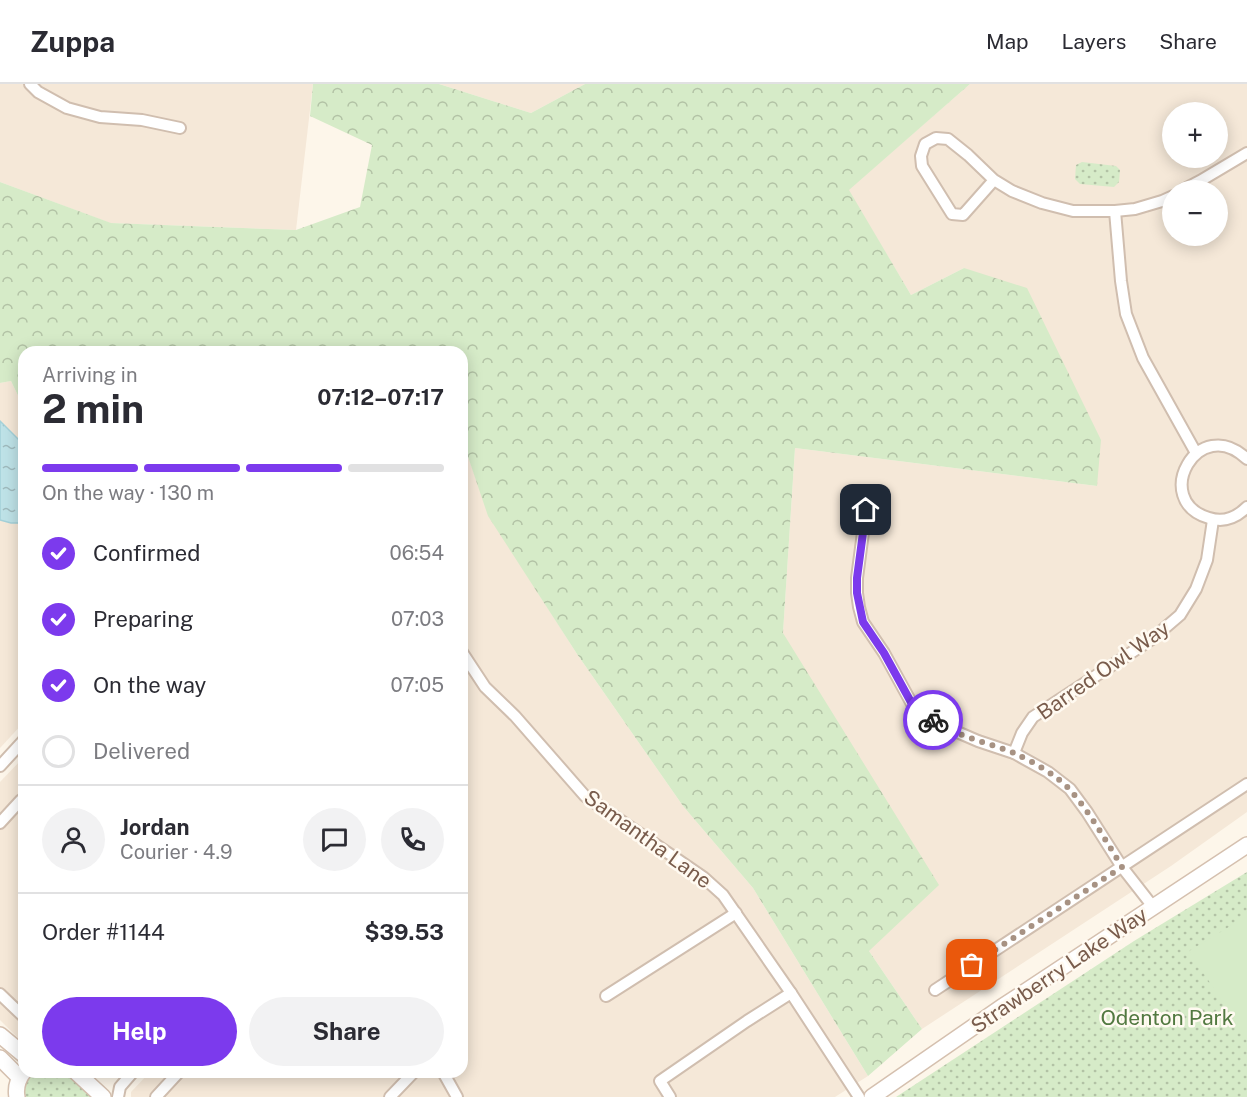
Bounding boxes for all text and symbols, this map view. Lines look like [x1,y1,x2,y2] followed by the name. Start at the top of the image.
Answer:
[30,25,115,58] text: Zuppa
[986,29,1029,54] text: Map
[1062,29,1126,54] text: Layers
[1159,29,1217,54] text: Share
[1162,102,1228,246] map controls
[1162,102,1228,168] button: +
[1162,180,1228,246] button: −
[42,363,137,387] text: Arriving in
[317,384,444,410] text: 07:12–07:17
[42,386,144,432] text: 2 min
[42,481,214,505] text: On the way · 130 m
[840,484,891,535] pin
[849,493,882,526] icon: home
[42,537,75,570] icon: check
[93,540,200,566] text: Confirmed
[390,541,444,565] text: 06:54
[42,603,75,636] icon: check
[93,606,194,632] text: Preparing
[391,607,444,631] text: 07:03
[1032,615,1174,725] street label: Barred Owl Way
[42,669,75,702] icon: check
[93,672,206,698] text: On the way
[391,673,444,697] text: 07:05
[903,690,963,750] courier
[917,704,950,737] icon: bike
[93,738,190,764] text: Delivered
[579,784,717,894] street label: Samantha Lane
[42,808,105,871] button: person
[303,808,366,871] button: chat
[381,808,444,871] button: phone
[120,814,189,840] text: Jordan
[120,840,232,864] text: Courier · 4.9
[966,902,1152,1038] street label: Strawberry Lake Way
[42,919,165,945] text: Order #1144
[365,919,444,945] text: $39.53
[946,939,997,990] pin
[955,948,988,981] icon: bag
[42,997,237,1066] button: Help
[249,997,444,1066] button: Share
[1100,1005,1234,1030] park label: Odenton Park

